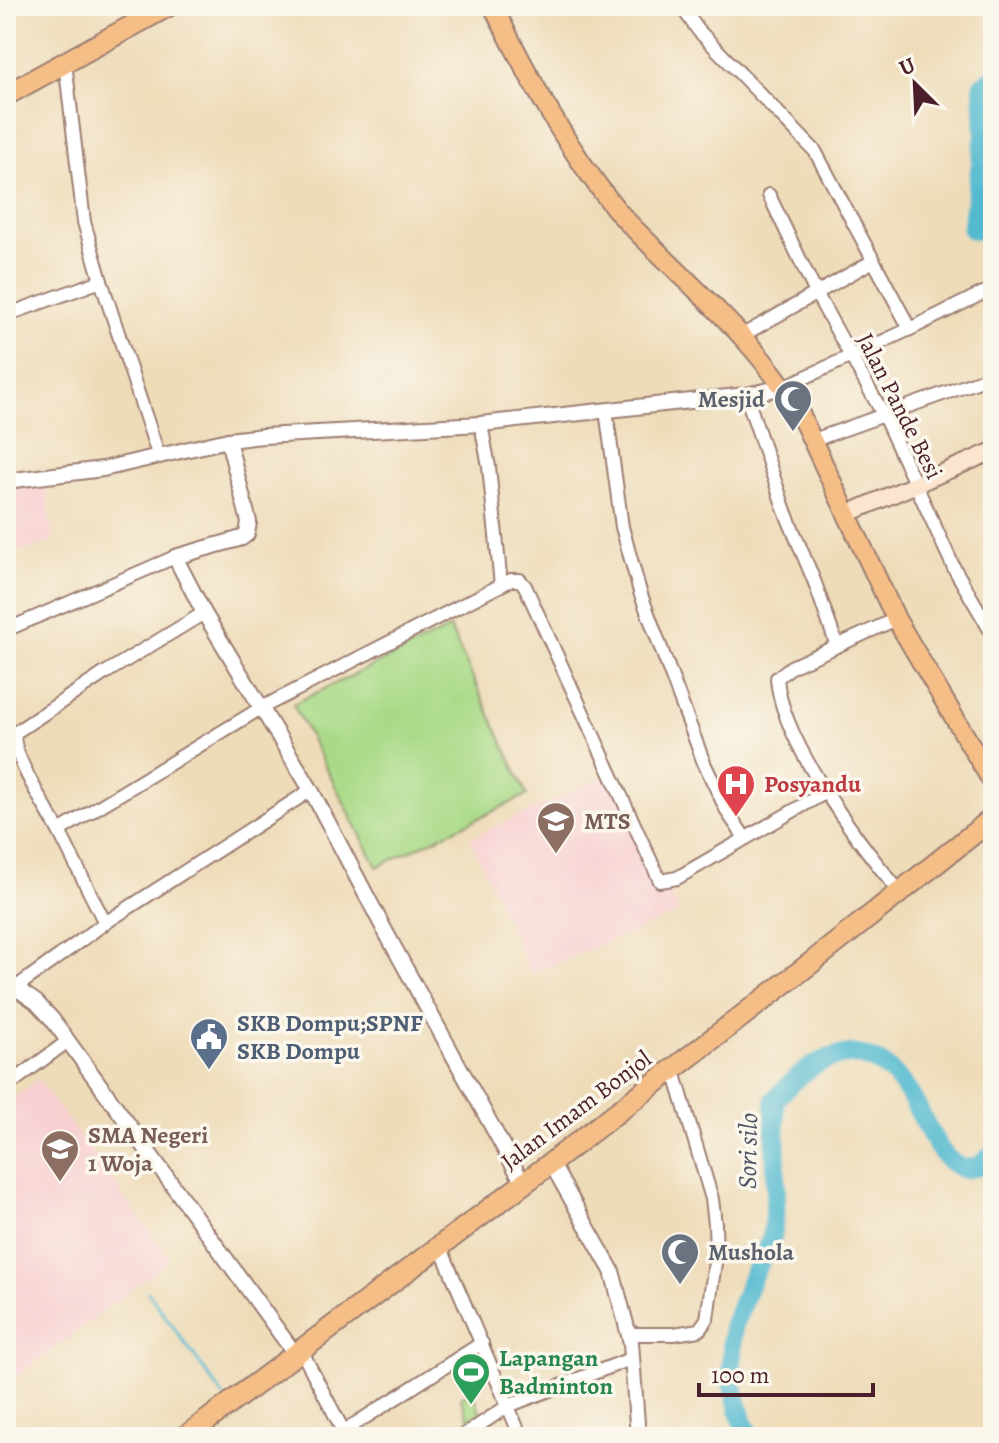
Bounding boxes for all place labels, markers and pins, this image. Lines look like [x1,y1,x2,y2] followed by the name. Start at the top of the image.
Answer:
[772,378,814,433] mosque icon: Mesjid
[698,383,765,415] place label: Mesjid
[715,763,757,818] hospital icon: Posyandu
[764,768,862,800] place label: Posyandu
[535,800,577,855] school or university icon: MTS
[584,805,631,837] place label: MTS
[237,1007,423,1067] place label: SKB Dompu;SPNF SKB Dompu
[188,1016,230,1071] public building icon: SKB Dompu;SPNF SKB Dompu
[88,1119,208,1179] place label: SMA Negeri 1 Woja
[39,1128,81,1183] school or university icon: SMA Negeri 1 Woja
[659,1231,701,1286] mosque icon: Mushola
[708,1236,794,1268] place label: Mushola
[499,1342,613,1402] place label: Lapangan Badminton
[450,1351,492,1406] sports icon: Lapangan Badminton

